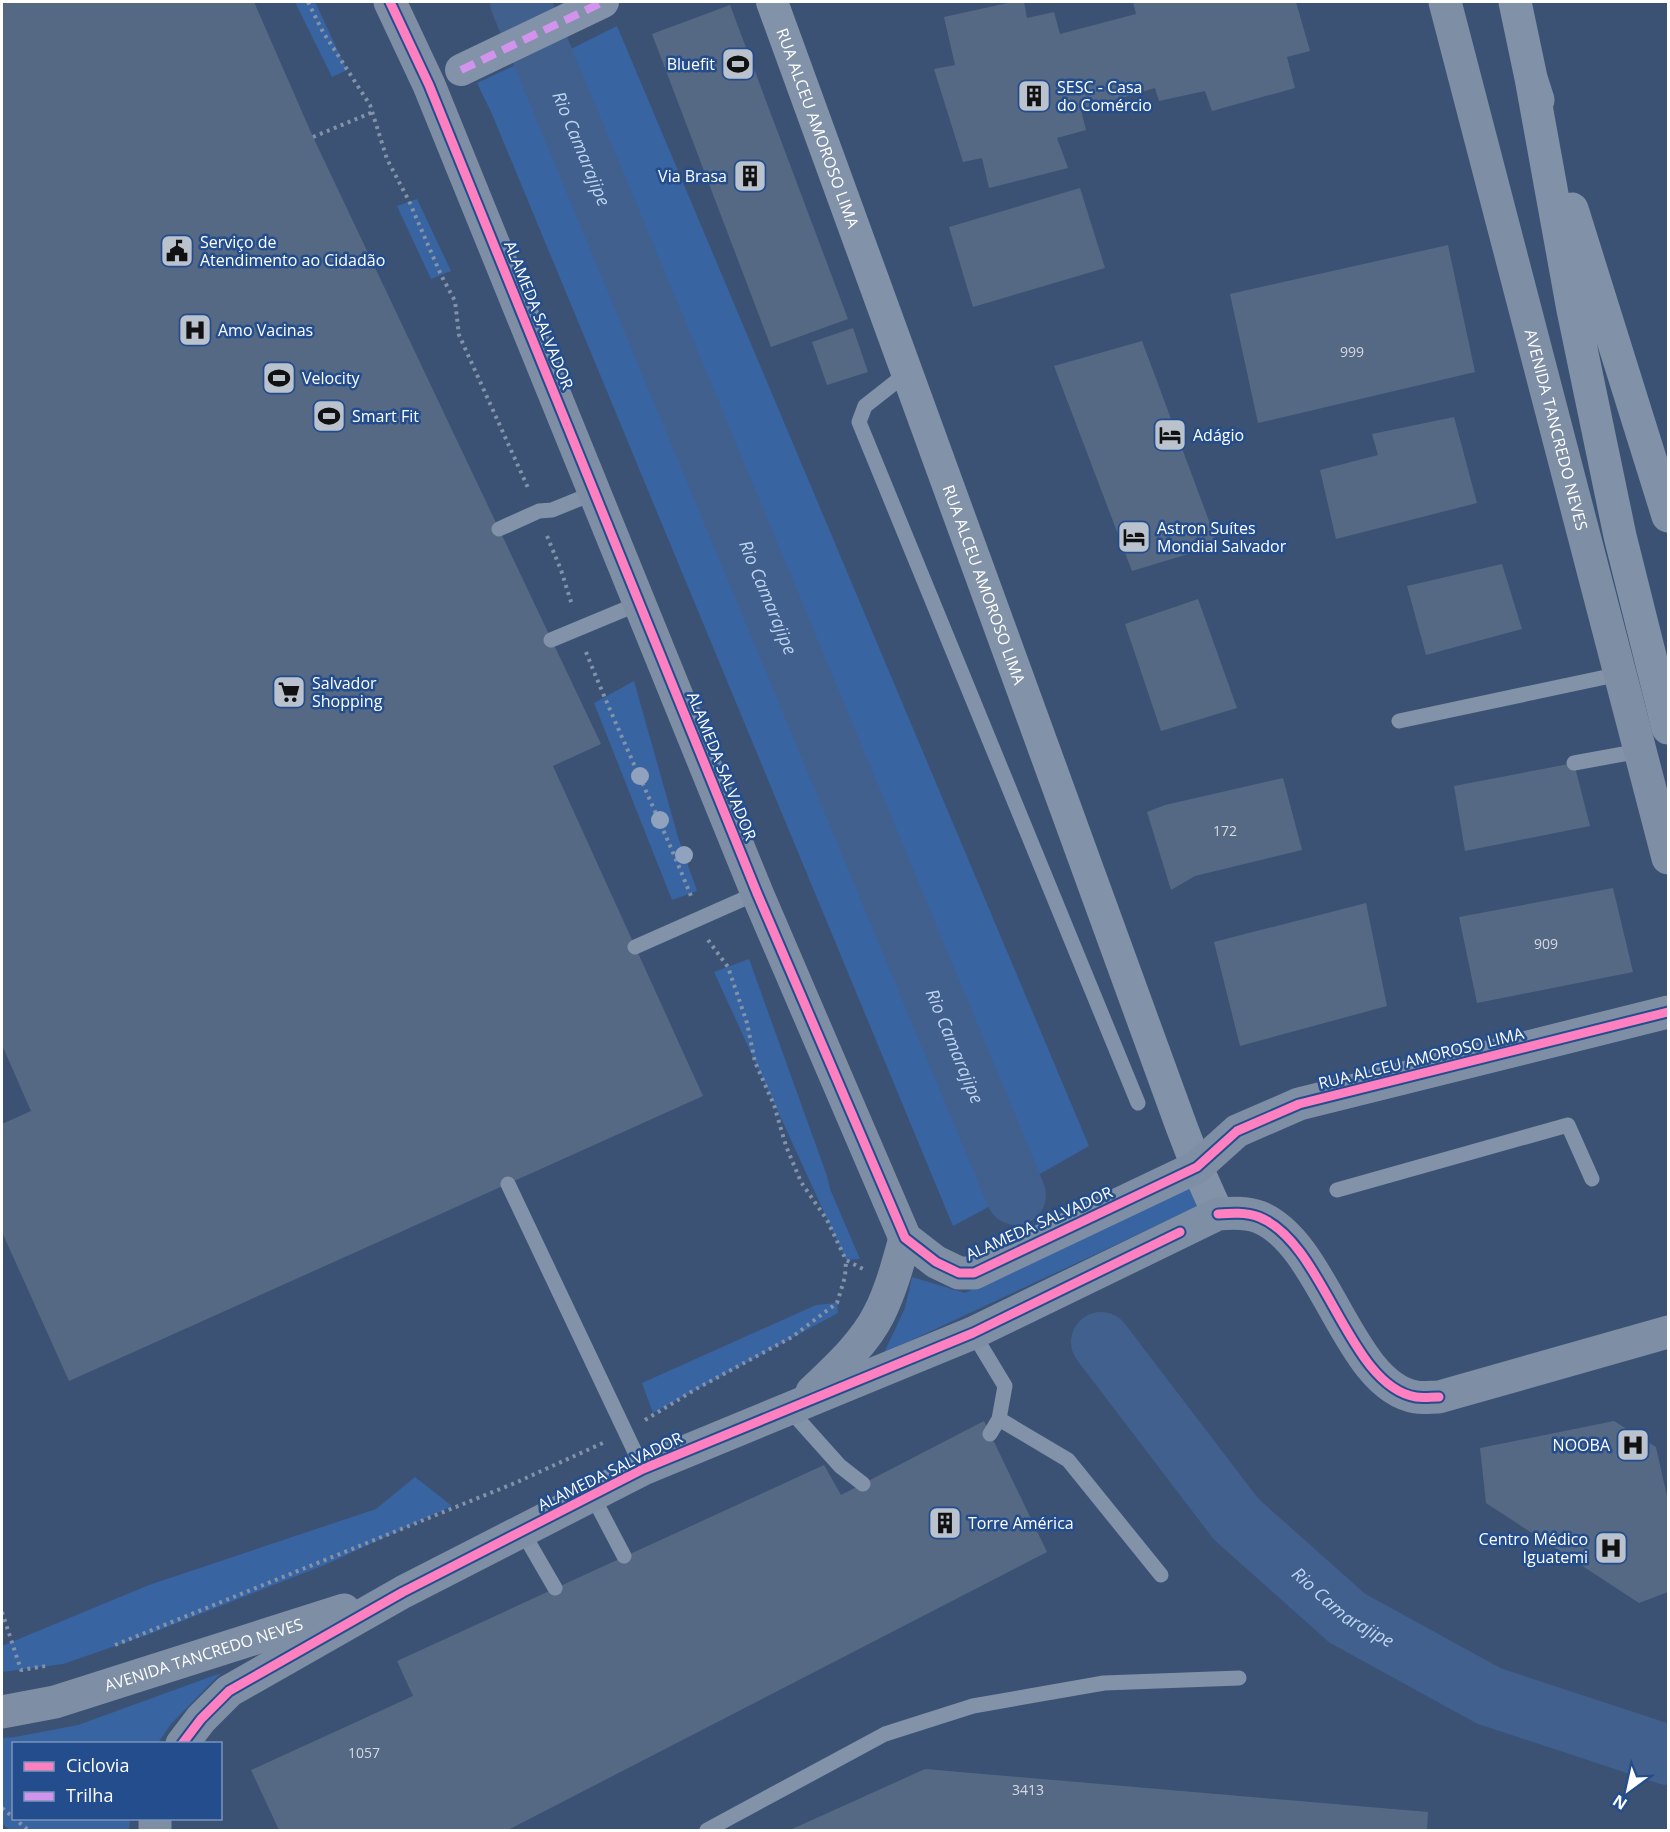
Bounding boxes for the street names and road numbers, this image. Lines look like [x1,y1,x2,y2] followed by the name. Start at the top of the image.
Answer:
[771,25,865,232] street label: RUA ALCEU AMOROSO LIMA
[499,237,579,393] street label: ALAMEDA SALVADOR
[1520,327,1593,533] street label: AVENIDA TANCREDO NEVES
[938,482,1031,688] street label: RUA ALCEU AMOROSO LIMA
[682,688,762,844] street label: ALAMEDA SALVADOR
[1316,1022,1527,1094] street label: RUA ALCEU AMOROSO LIMA
[962,1181,1116,1265] street label: ALAMEDA SALVADOR
[534,1426,686,1516] street label: ALAMEDA SALVADOR
[102,1613,306,1697] street label: AVENIDA TANCREDO NEVES

